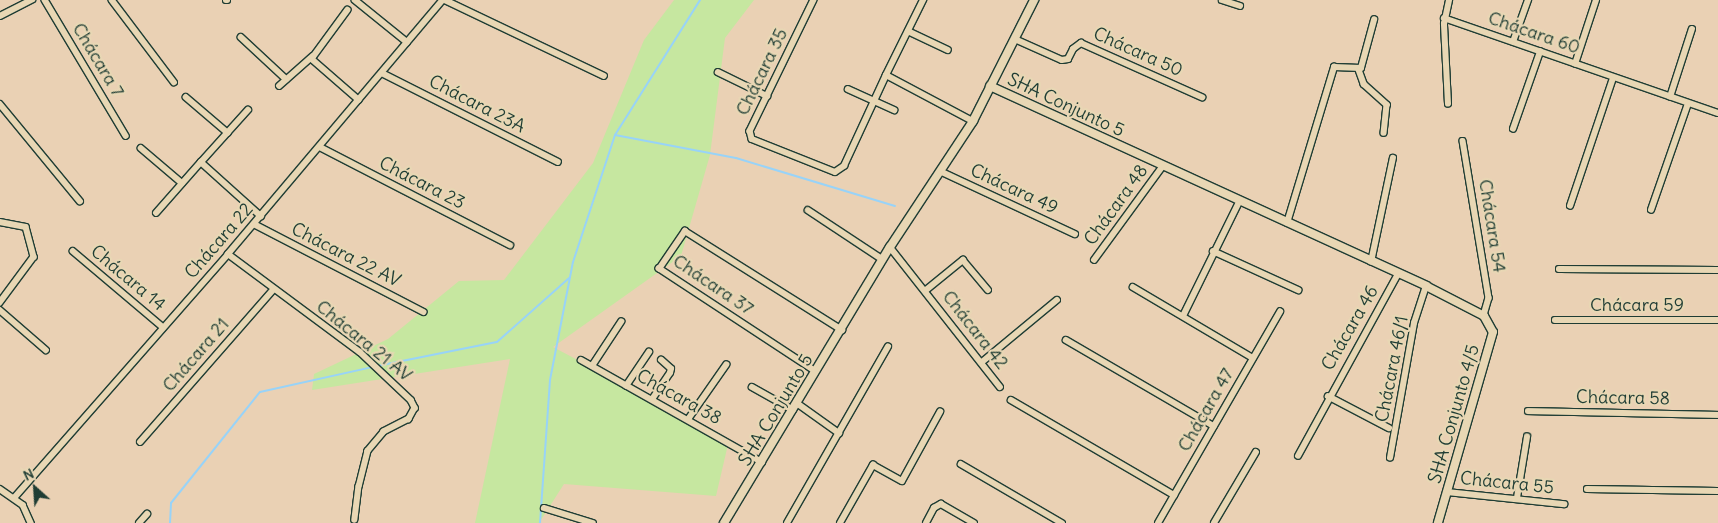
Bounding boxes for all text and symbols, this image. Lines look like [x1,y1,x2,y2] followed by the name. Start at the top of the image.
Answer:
[1485,7,1583,59] street label: Chácara 60
[68,19,128,101] street label: Chácara 7
[1090,23,1186,81] street label: Chácara 50
[732,25,792,119] street label: Chácara 35
[1004,68,1128,142] street label: SHA Conjunto 5
[425,71,529,137] street label: Chácara 23A
[375,152,469,214] street label: Chácara 23
[967,159,1061,219] street label: Chácara 49
[1080,161,1152,249] street label: Chácara 48
[1474,178,1510,274] street label: Chácara 54
[180,199,258,283] street label: Chácara 22
[288,218,404,292] street label: Chácara 22 AV
[86,240,170,316] street label: Chácara 14
[669,250,757,320] street label: Chácara 37
[1317,282,1383,374] street label: Chácara 46
[938,286,1012,374] street label: Chácara 42
[1590,294,1684,316] street label: Chácara 59
[312,296,416,386] street label: Chácara 21 AV
[158,314,234,396] street label: Chácara 21
[1371,314,1413,424] street label: Chácara 46/1
[1424,342,1484,486] street label: SHA Conjunto 4/5
[734,350,818,470] street label: SHA Conjunto 5
[633,365,725,429] street label: Chácara 38
[1174,365,1238,455] street label: Chácara 47
[1576,386,1670,410] street label: Chácara 58
[10,463,60,513] north arrow
[20,464,37,485] text: N
[1459,467,1555,499] street label: Chácara 55

